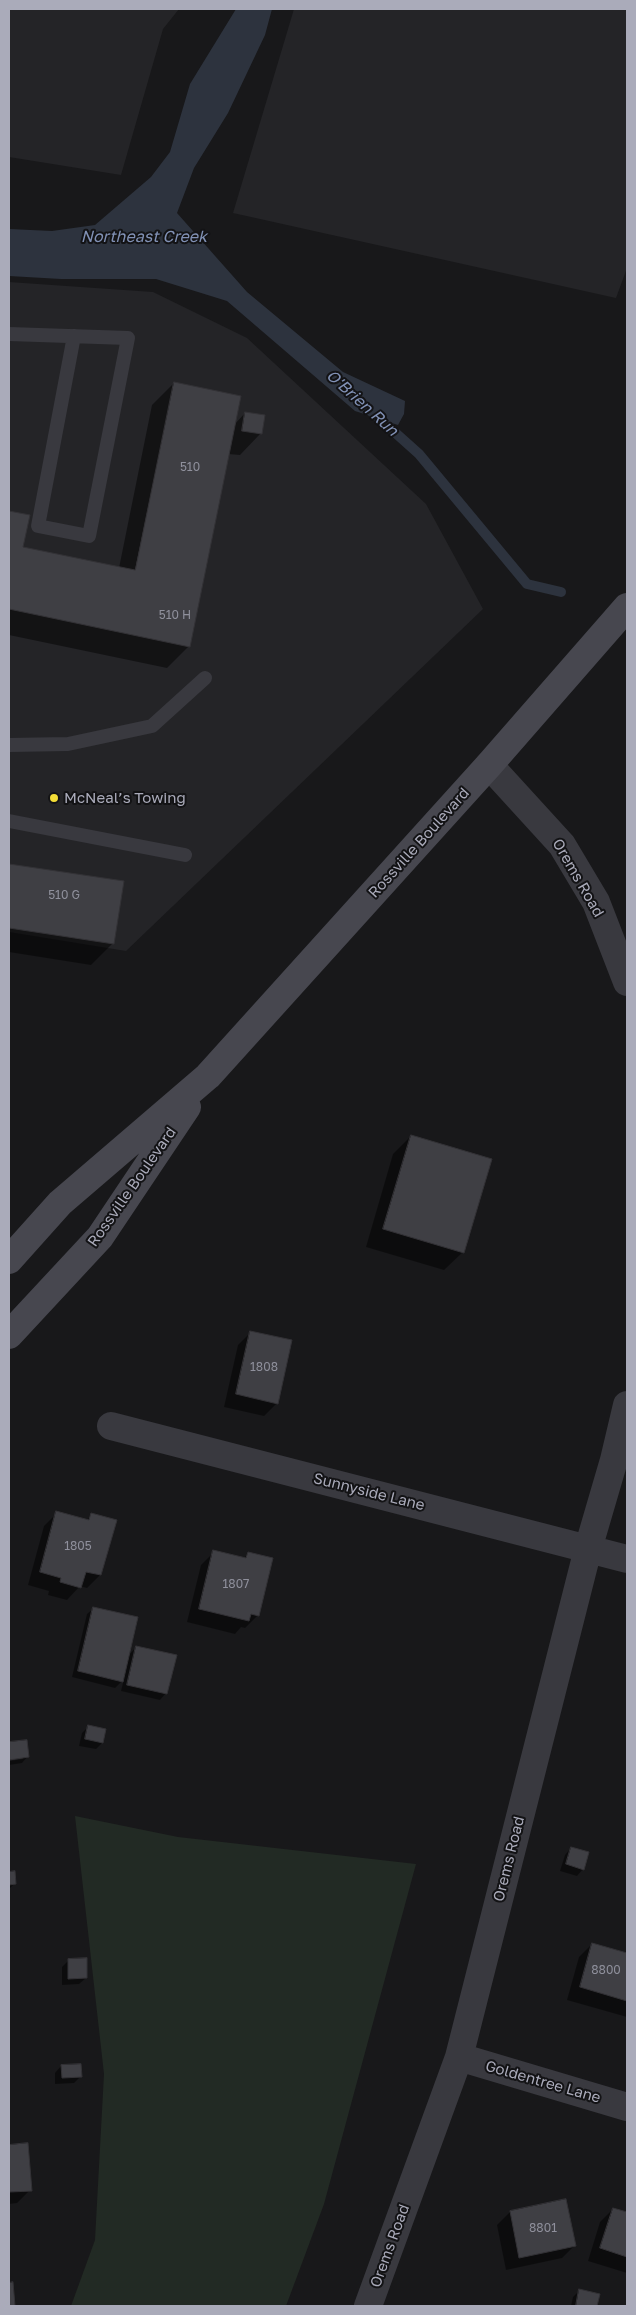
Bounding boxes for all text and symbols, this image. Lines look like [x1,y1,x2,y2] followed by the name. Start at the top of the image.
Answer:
[81,227,207,247] water label: Northeast Creek
[322,366,402,440] water label: O'Brien Run
[180,460,200,474] house number: 510
[159,608,191,622] house number: 510 H
[365,784,473,902] street label: Rossville Boulevard
[64,789,186,807] place label: McNeal’s Towing
[48,792,60,804] marker: McNeal’s Towing
[548,836,608,920] street label: Orems Road
[48,888,80,902] house number: 510 G
[84,1124,180,1250] street label: Rossville Boulevard
[250,1360,278,1374] house number: 1808
[312,1469,426,1515] street label: Sunnyside Lane
[64,1539,92,1553] house number: 1805
[223,1577,249,1591] house number: 1807
[490,1815,528,1903] street label: Orems Road
[591,1963,621,1977] house number: 8800
[483,2057,603,2107] street label: Goldentree Lane
[367,2202,413,2290] street label: Orems Road
[529,2221,557,2235] house number: 8801

